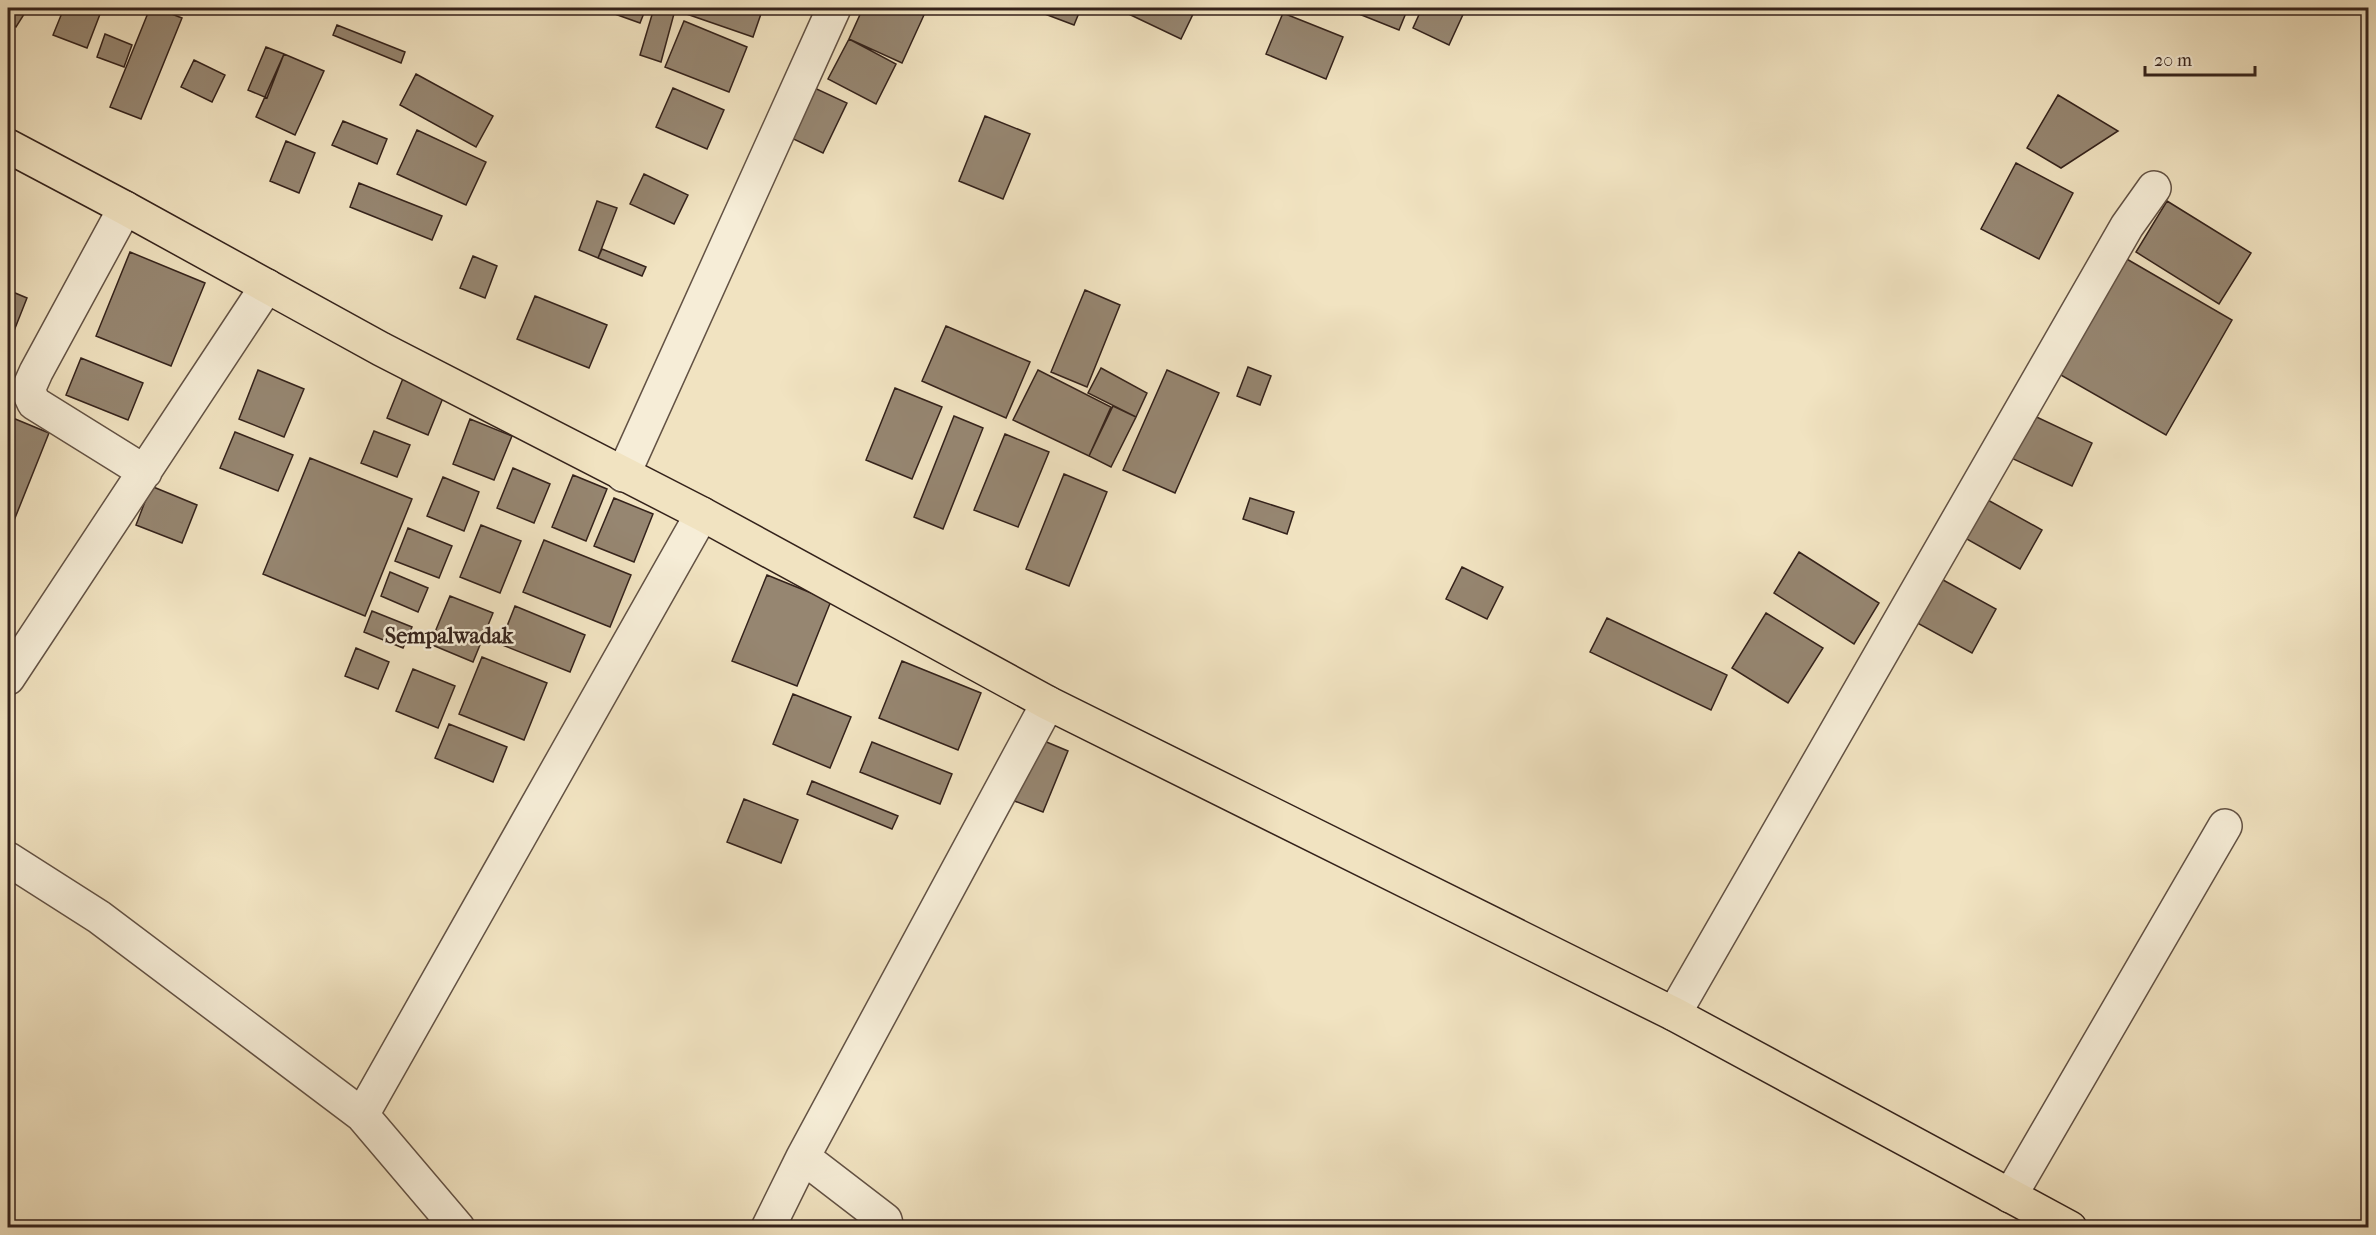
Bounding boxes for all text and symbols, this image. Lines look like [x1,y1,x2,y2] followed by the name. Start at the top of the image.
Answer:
[2145,39,2254,77] scale bar
[2154,50,2192,71] text: 20 m
[385,623,514,649] district label: Sempalwadak

